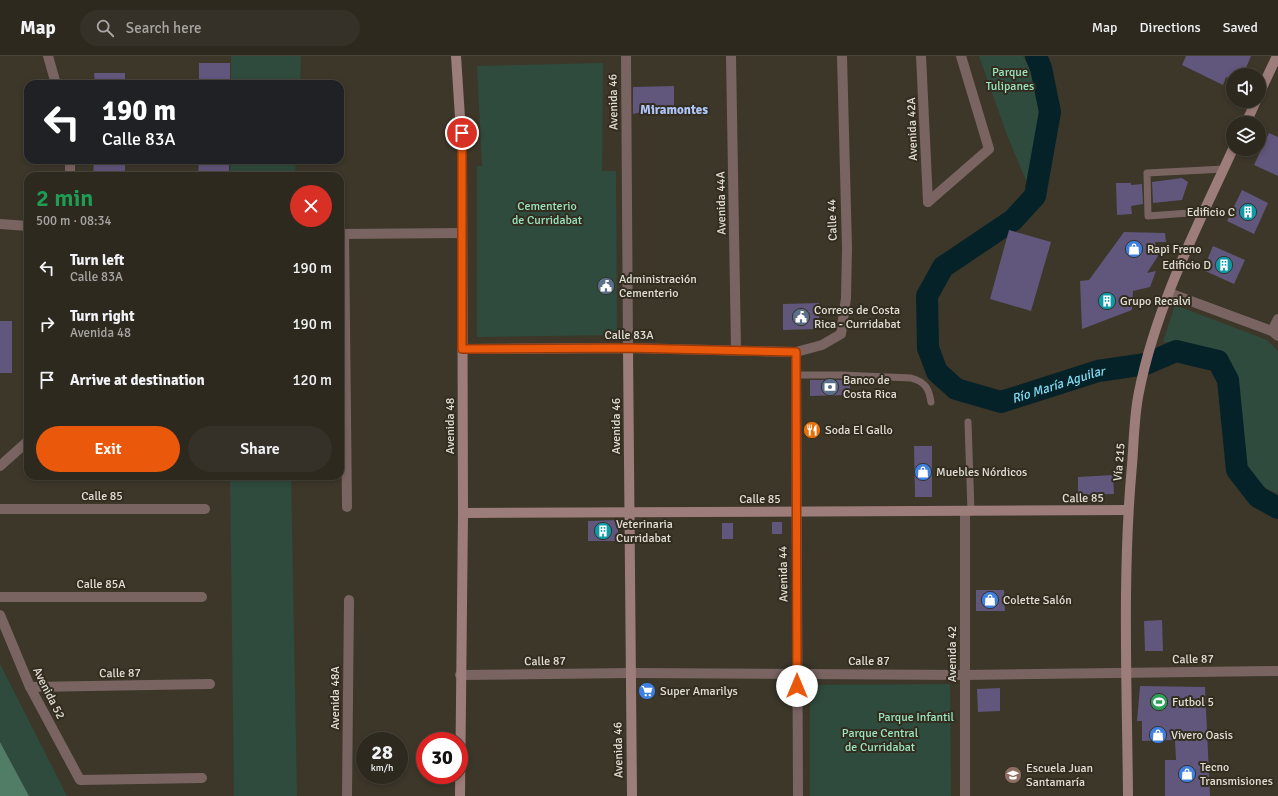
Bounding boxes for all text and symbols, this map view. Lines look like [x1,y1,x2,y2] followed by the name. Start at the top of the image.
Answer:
[80,10,360,46] search box
[20,16,56,40] text: Map
[94,17,116,39] icon: search
[126,19,201,37] text: Search here
[1092,19,1118,36] text: Map
[1140,19,1201,36] text: Directions
[1223,19,1258,36] text: Saved
[986,65,1034,94] park label: Parque Tulipanes
[1226,68,1266,156] map controls
[1226,68,1266,108] button: sound
[606,74,621,130] street label: Avenida 46
[102,94,176,128] text: 190 m
[36,96,88,148] icon: left
[904,96,921,161] street label: Avenida 42A
[640,102,708,118] district label: Miramontes
[445,116,479,150] pin
[1226,116,1266,156] button: layers
[451,122,473,144] icon: arrive
[102,128,175,150] text: Calle 83A
[713,170,730,235] street label: Avenida 44A
[36,183,93,213] text: 2 min
[290,185,332,227] button: close
[824,198,841,241] street label: Calle 44
[512,199,582,228] park label: Cementerio de Curridabat
[1238,202,1258,222] building icon: Edificio C
[1187,205,1235,220] place label: Edificio C
[36,213,112,229] text: 500 m · 08:34
[1124,239,1144,259] shop icon: Rapi Freno
[1147,242,1201,257] place label: Rapi Freno
[70,251,124,269] text: Turn left
[1214,255,1234,275] building icon: Edificio D
[36,257,58,279] icon: left
[1162,258,1211,273] place label: Edificio D
[292,259,332,277] text: 190 m
[70,269,123,285] text: Calle 83A
[619,272,697,301] place label: Administración Cementerio
[596,276,616,296] public building icon: Administración Cementerio
[1097,291,1117,311] building icon: Grupo Recalvi
[1120,294,1191,309] place label: Grupo Recalvi
[814,303,901,332] place label: Correos de Costa Rica - Curridabat
[70,307,135,325] text: Turn right
[791,307,811,327] public building icon: Correos de Costa Rica - Curridabat
[36,313,58,335] icon: right
[292,315,332,333] text: 190 m
[70,325,131,341] text: Avenida 48
[605,328,654,343] street label: Calle 83A
[1010,363,1108,407] water label: Río María Aguilar
[36,369,58,391] icon: arrive
[70,371,205,389] text: Arrive at destination
[292,371,332,389] text: 120 m
[843,373,897,402] place label: Banco de Costa Rica
[820,377,840,397] bank icon: Banco de Costa Rica
[443,398,458,454] street label: Avenida 48
[609,398,624,454] street label: Avenida 46
[802,420,822,440] restaurant icon: Soda El Gallo
[825,423,893,438] place label: Soda El Gallo
[36,426,180,472] button: Exit
[188,426,332,472] button: Share
[1110,442,1129,482] street label: Vía 215
[913,462,933,482] shop icon: Muebles Nórdicos
[936,465,1027,480] place label: Muebles Nórdicos
[81,489,123,504] street label: Calle 85
[1062,491,1104,506] street label: Calle 85
[739,492,781,507] street label: Calle 85
[616,517,673,546] place label: Veterinaria Curridabat
[593,521,613,541] building icon: Veterinaria Curridabat
[776,545,791,602] street label: Avenida 44
[77,577,126,592] street label: Calle 85A
[980,590,1000,610] shop icon: Colette Salón
[1003,593,1072,608] place label: Colette Salón
[945,626,960,682] street label: Avenida 42
[1172,652,1214,667] street label: Calle 87
[524,654,566,669] street label: Calle 87
[848,654,890,669] street label: Calle 87
[29,665,68,722] street label: Avenida 52
[776,665,818,707] position arrow
[99,666,141,681] street label: Calle 87
[328,666,343,730] street label: Avenida 48A
[637,681,657,701] supermarket icon: Super Amarilys
[660,684,738,699] place label: Super Amarilys
[1149,692,1169,712] sports icon: Futbol 5
[1172,695,1214,710] place label: Futbol 5
[878,710,955,725] park label: Parque Infantil
[611,722,626,778] street label: Avenida 46
[1148,725,1168,745] shop icon: Vivero Oasis
[842,726,919,755] park label: Parque Central de Curridabat
[1171,728,1233,743] place label: Vivero Oasis
[416,732,468,784] speed limit sign: 30
[371,740,393,765] text: 28
[1200,760,1273,789] place label: Tecno Transmisiones
[1026,761,1093,790] place label: Escuela Juan Santamaría
[371,762,393,774] text: km/h
[1177,764,1197,784] shop icon: Tecno Transmisiones
[1003,765,1023,785] school or university icon: Escuela Juan Santamaría

